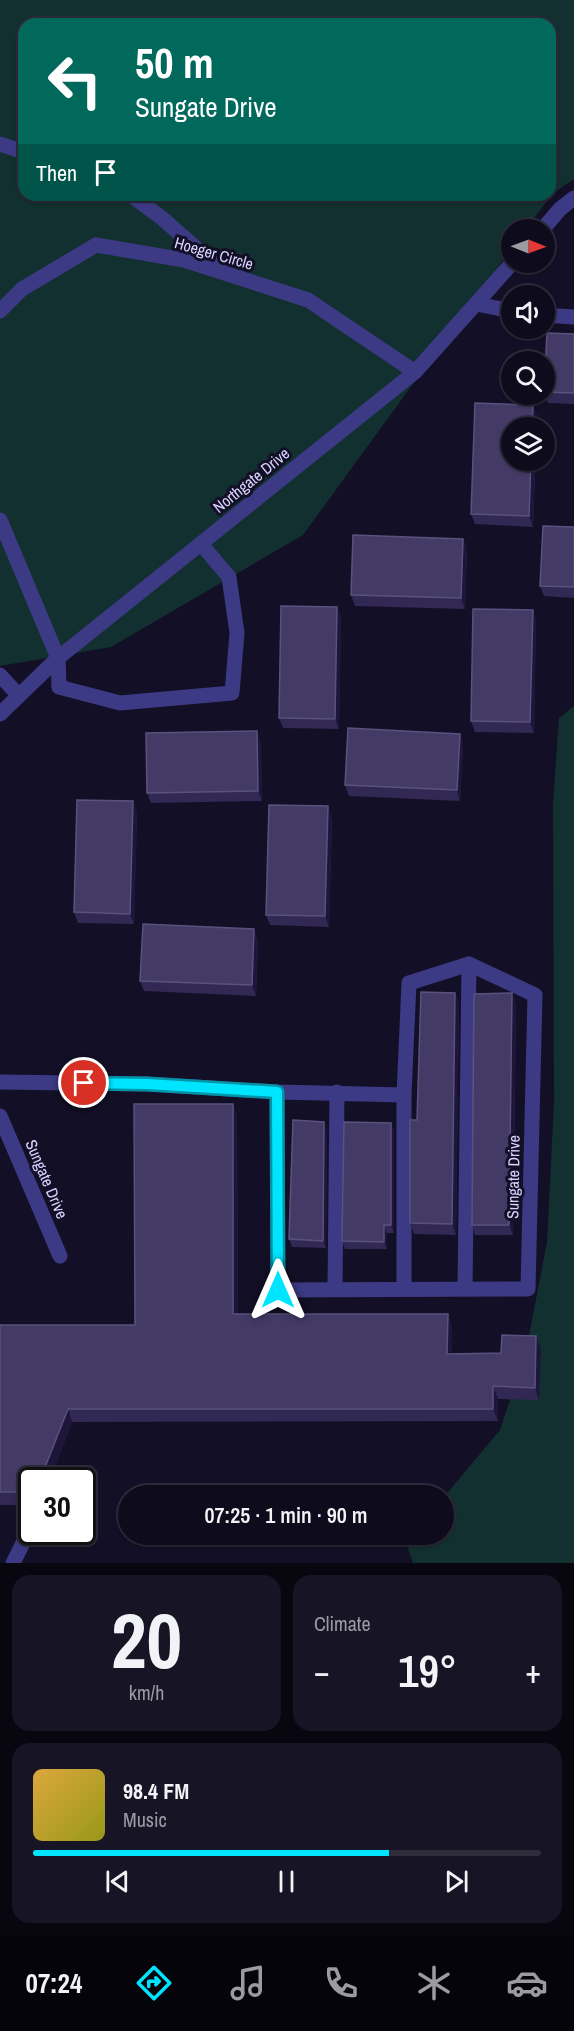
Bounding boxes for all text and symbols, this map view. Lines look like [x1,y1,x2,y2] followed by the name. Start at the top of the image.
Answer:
[135,35,214,91] text: 50 m
[36,42,114,120] icon: left
[135,89,277,125] text: Sungate Drive
[89,156,122,189] icon: arrive
[36,158,77,188] text: Then
[501,219,555,273] north arrow
[501,219,555,471] map controls
[172,231,256,275] street label: Hoeger Circle
[501,285,555,339] button: sound
[501,351,555,405] button: search
[501,417,555,471] button: layers
[208,442,294,518] street label: Northgate Drive
[58,1057,109,1108] pin
[67,1066,100,1099] icon: arrive
[501,1135,525,1219] street label: Sungate Drive
[20,1136,74,1222] street label: Sungate Drive
[246,1258,310,1322] position arrow
[18,1467,96,1545] speed limit sign: 30
[204,1500,368,1530] text: 07:25 · 1 min · 90 m
[111,1587,182,1692] text: 20
[314,1610,371,1637] text: Climate
[398,1640,457,1701] text: 19°
[314,1649,330,1693] text: −
[525,1649,541,1693] text: +
[129,1679,164,1706] text: km/h
[123,1776,189,1806] text: 98.4 FM
[123,1806,167,1833] text: Music
[101,1865,134,1898] icon: previous
[270,1865,303,1898] icon: pause
[440,1865,473,1898] icon: next
[133,1962,175,2004] icon: directions
[227,1962,269,2004] icon: music
[320,1962,362,2004] icon: phone
[413,1962,455,2004] icon: climate
[506,1962,548,2004] icon: car
[26,1965,82,2001] text: 07:24

